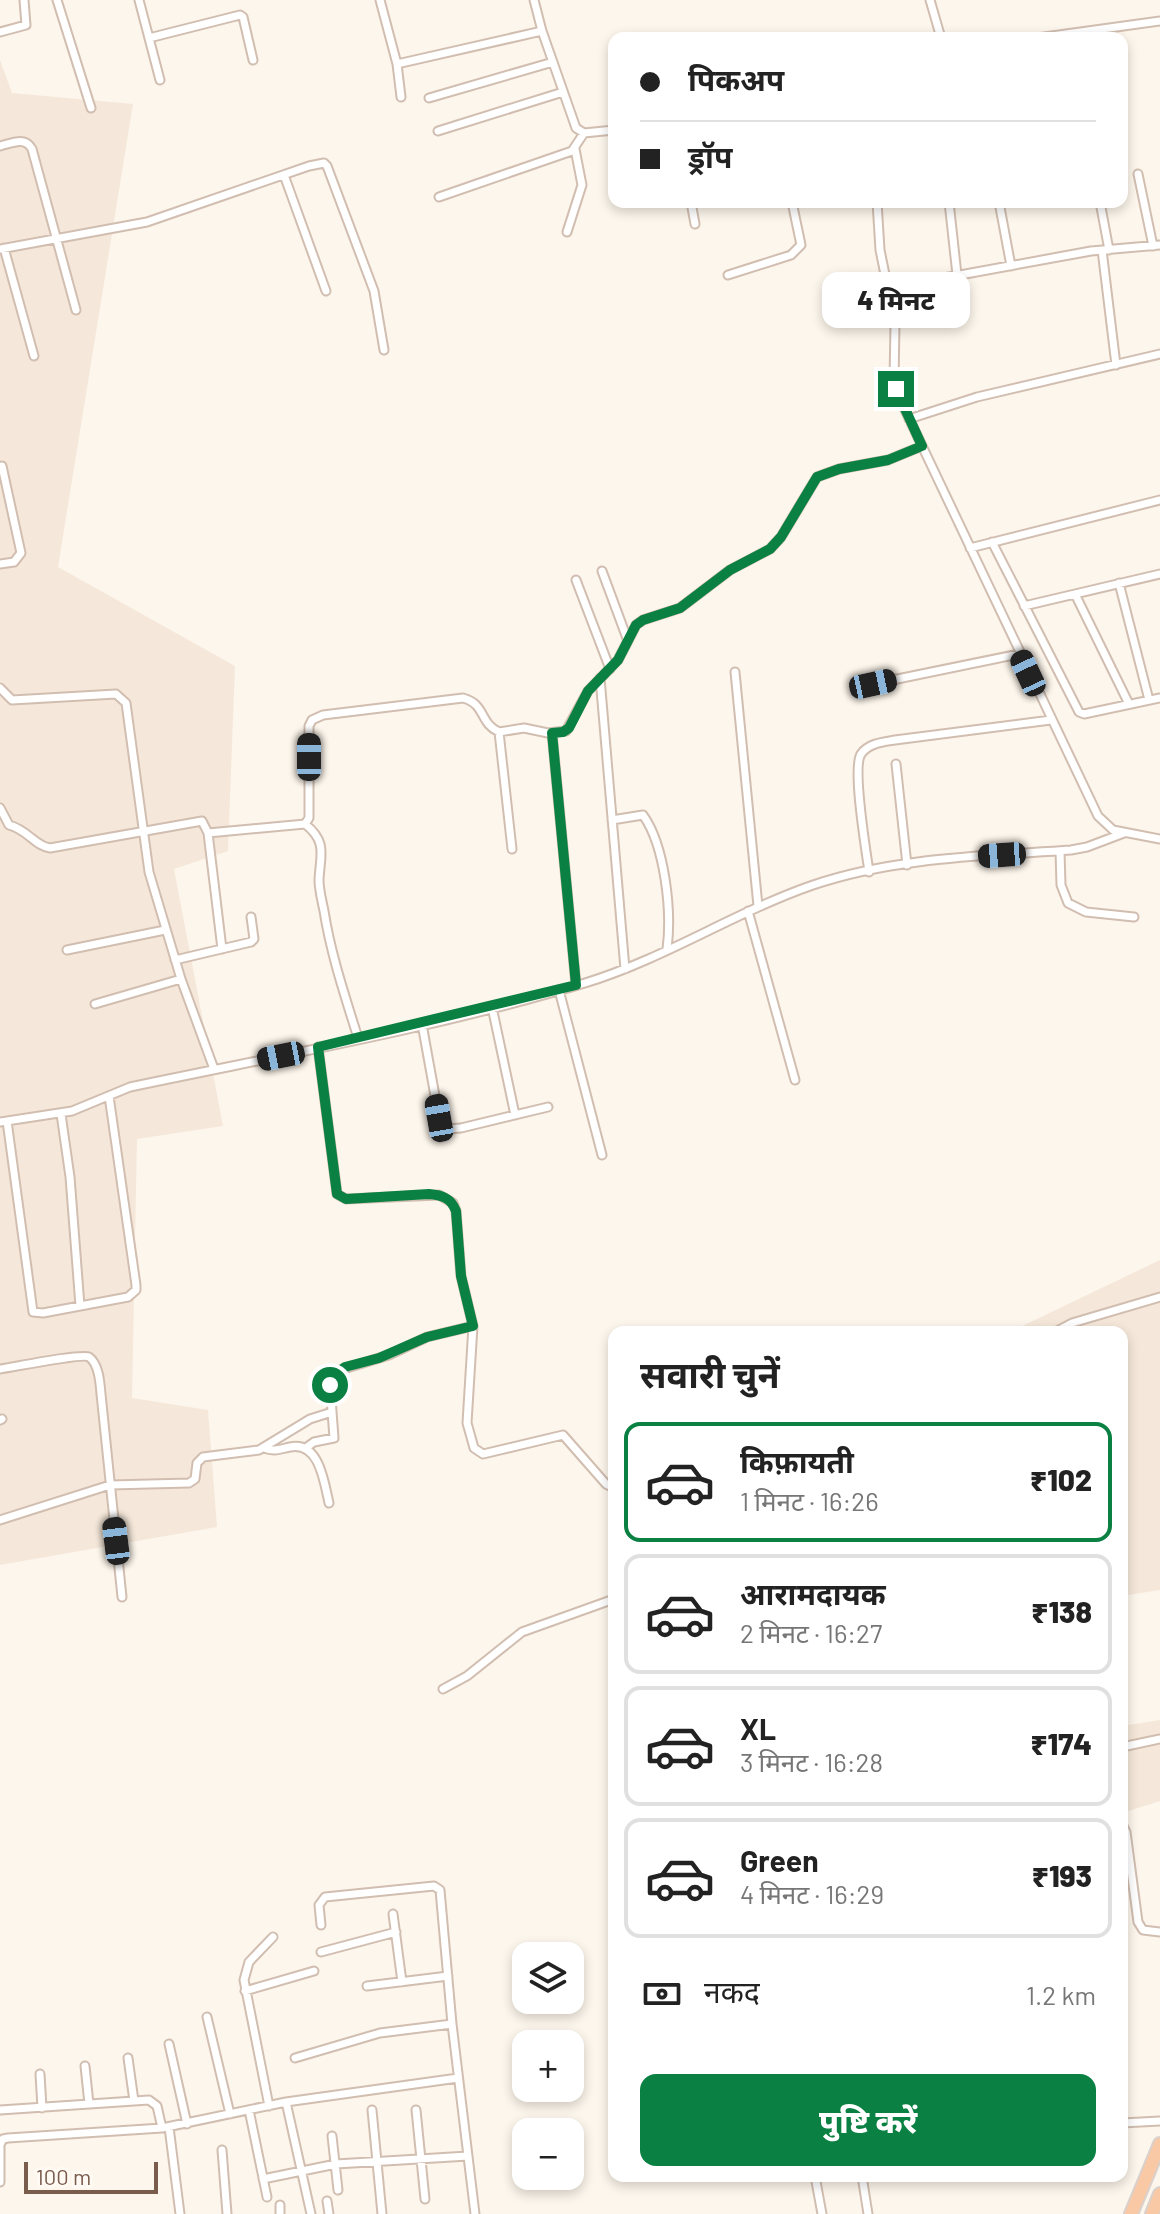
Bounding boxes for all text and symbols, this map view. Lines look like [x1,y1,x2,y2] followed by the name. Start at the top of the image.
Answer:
[688,61,784,97] text: पिकअप
[688,138,732,174] text: ड्रॉप
[822,273,970,329] callout: 4 मिनट
[857,284,935,315] text: 4 मिनट
[878,371,914,407] route end
[1007,646,1049,700] car
[847,667,899,701] car
[297,733,321,781] car
[977,841,1027,869] car
[255,1040,307,1072] car
[423,1092,455,1144] car
[640,1352,780,1395] text: सवारी चुनें
[312,1367,348,1403] route start
[740,1443,854,1479] text: किफ़ायती
[644,1446,716,1518] icon: car
[1030,1461,1092,1497] text: ₹102
[740,1485,879,1516] text: 1 मिनट · 16:26
[101,1516,131,1566] car
[740,1575,886,1611] text: आरामदायक
[644,1578,716,1650] icon: car
[1031,1593,1092,1629] text: ₹138
[740,1617,882,1648] text: 2 मिनट · 16:27
[644,1710,716,1782] icon: car
[740,1710,776,1746] text: XL
[1030,1725,1092,1761] text: ₹174
[740,1746,883,1777] text: 3 मिनट · 16:28
[644,1842,716,1914] icon: car
[740,1842,819,1878] text: Green
[1032,1857,1092,1893] text: ₹193
[740,1878,884,1909] text: 4 मिनट · 16:29
[512,1942,584,2190] map controls
[512,1942,584,2014] button: layers
[640,1972,684,2016] icon: cash
[704,1973,760,2009] text: नकद
[1026,1979,1096,2010] text: 1.2 km
[512,2030,584,2102] button: +
[640,2074,1096,2166] button: पुष्टि करें
[512,2118,584,2190] button: −
[24,2158,158,2194] scale bar
[36,2163,91,2189] text: 100 m

